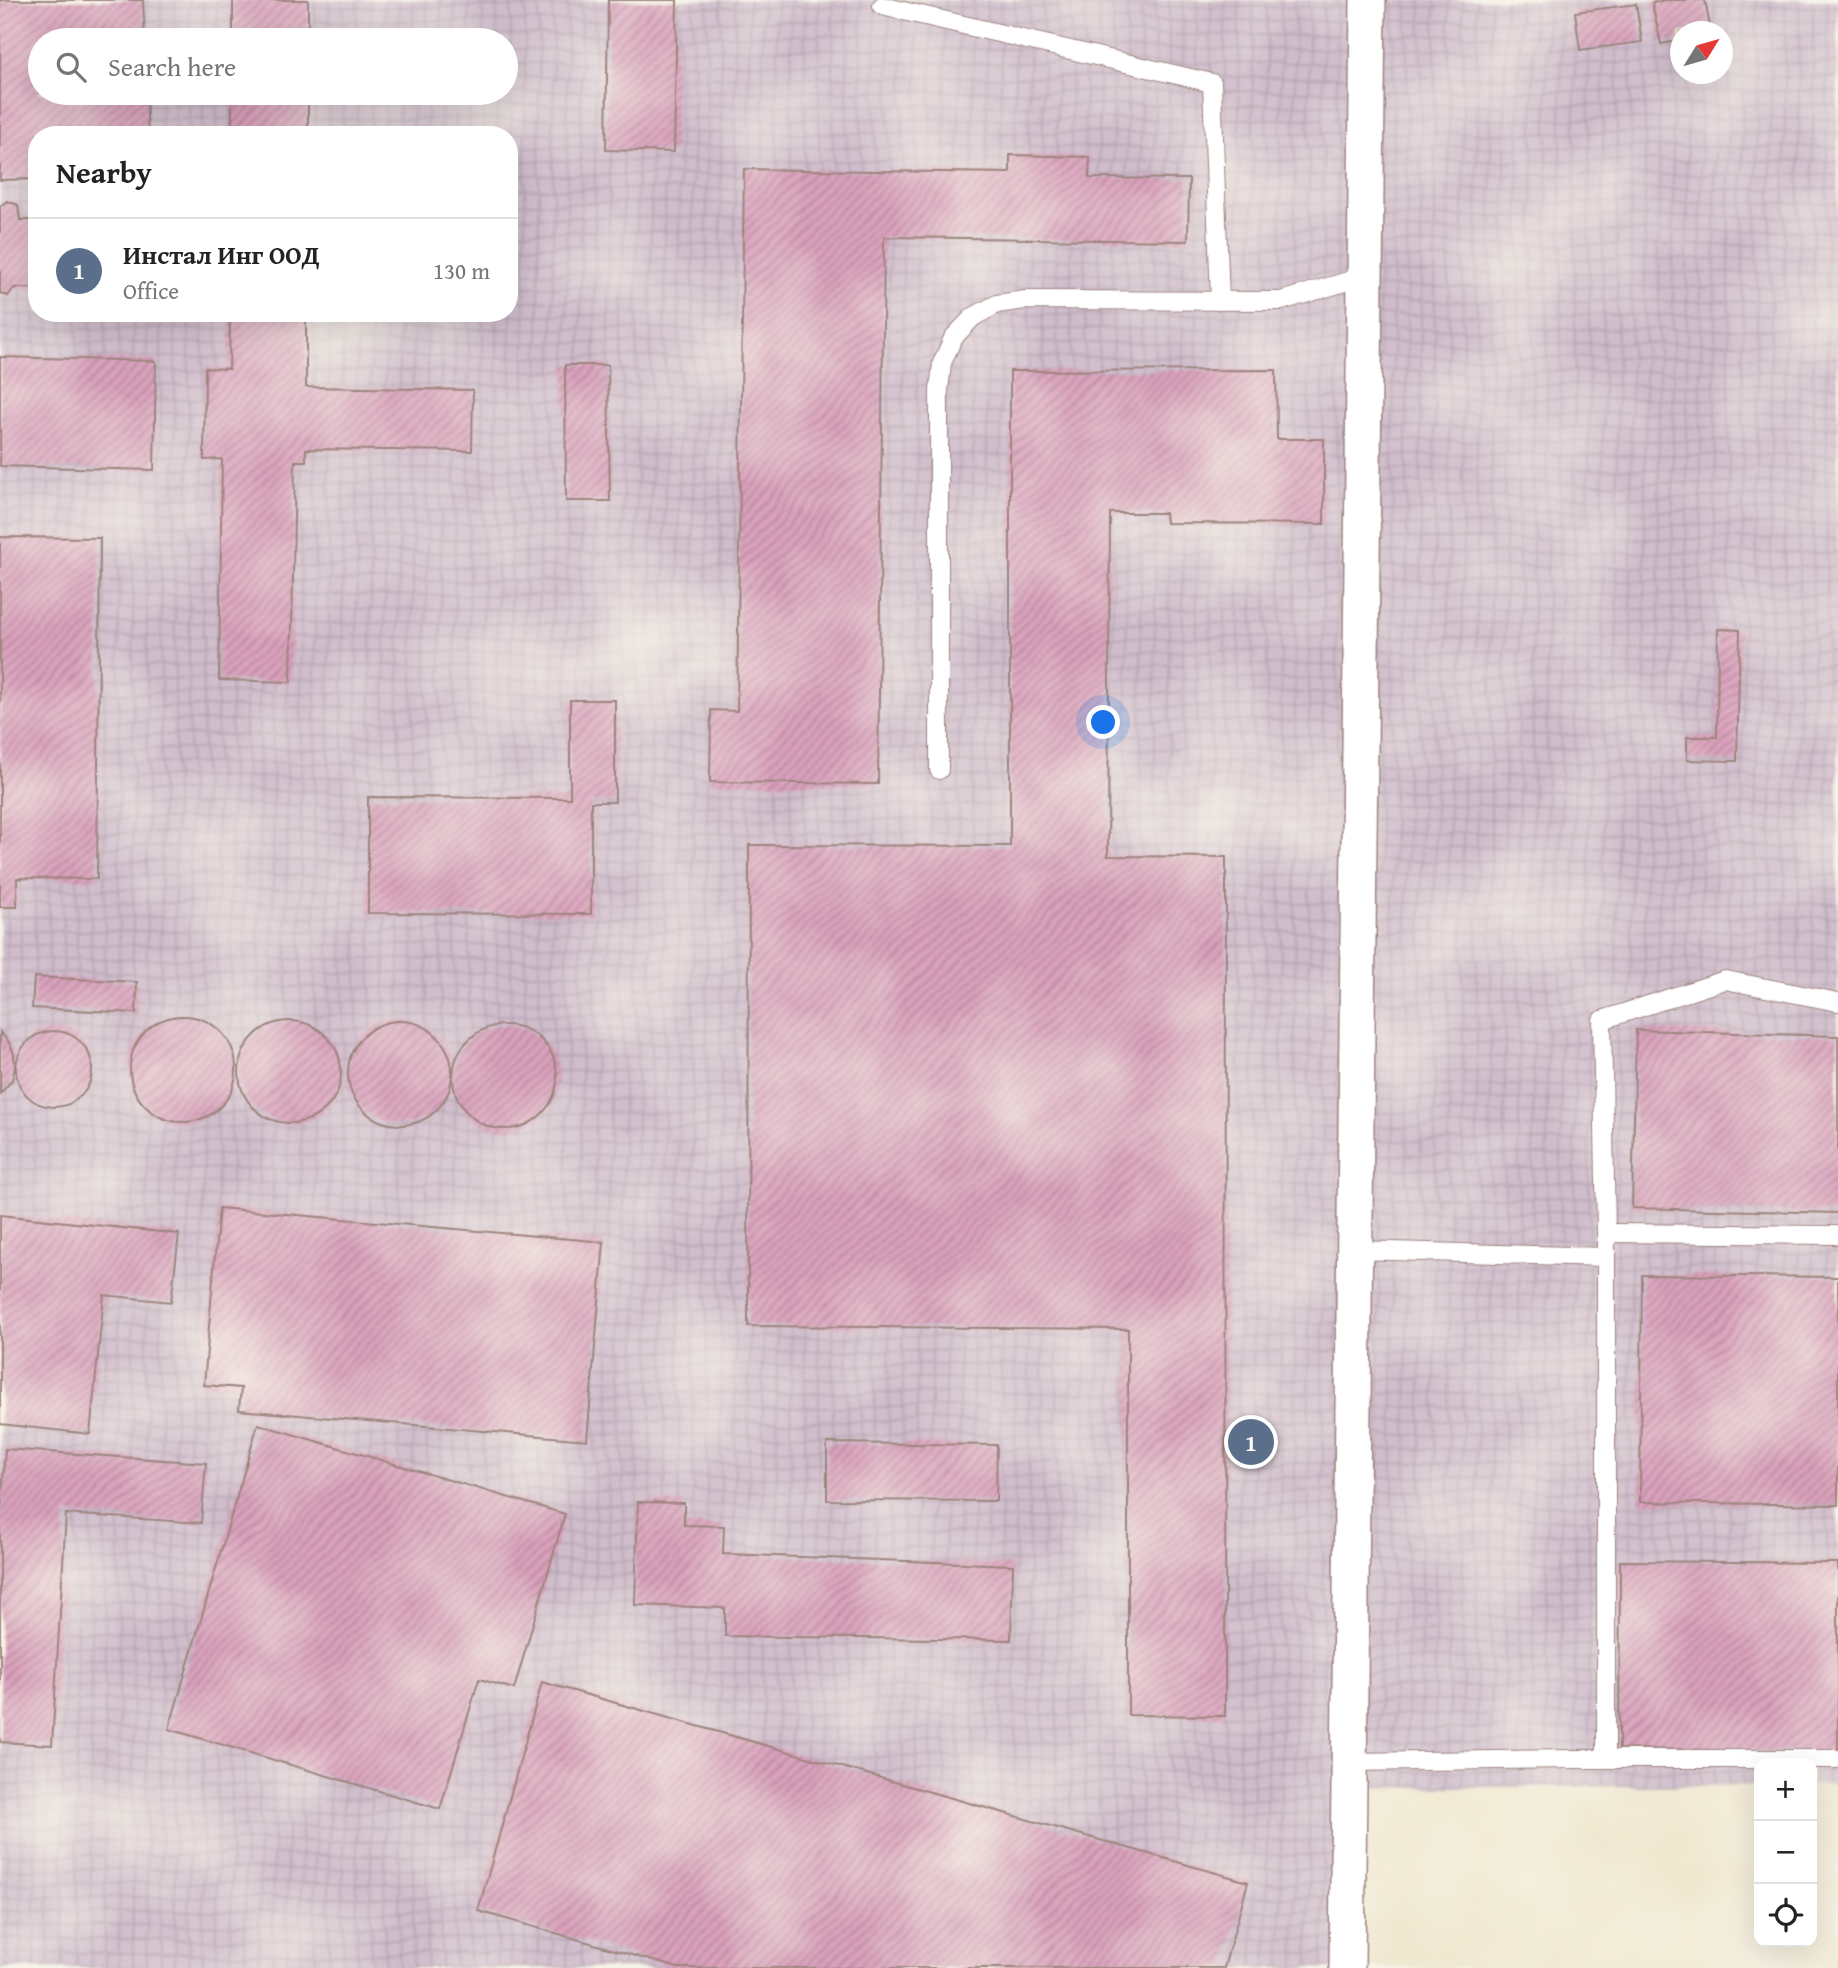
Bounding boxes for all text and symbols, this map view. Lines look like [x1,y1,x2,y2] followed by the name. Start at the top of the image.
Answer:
[1670,21,1733,84] north arrow
[28,28,518,105] search box
[108,47,236,86] text: Search here
[52,48,90,86] icon: search
[56,150,152,194] text: Nearby
[123,235,320,274] text: Инстал Инг ООД
[73,254,85,287] text: 1
[433,254,490,287] text: 130 m
[123,274,179,307] text: Office
[1086,705,1120,739] your location
[1228,1416,1274,1468] pin: 1
[1754,1758,1817,1947] map controls
[1754,1758,1817,1821] button: +
[1754,1821,1817,1884] button: −
[1754,1884,1817,1947] button: locate

